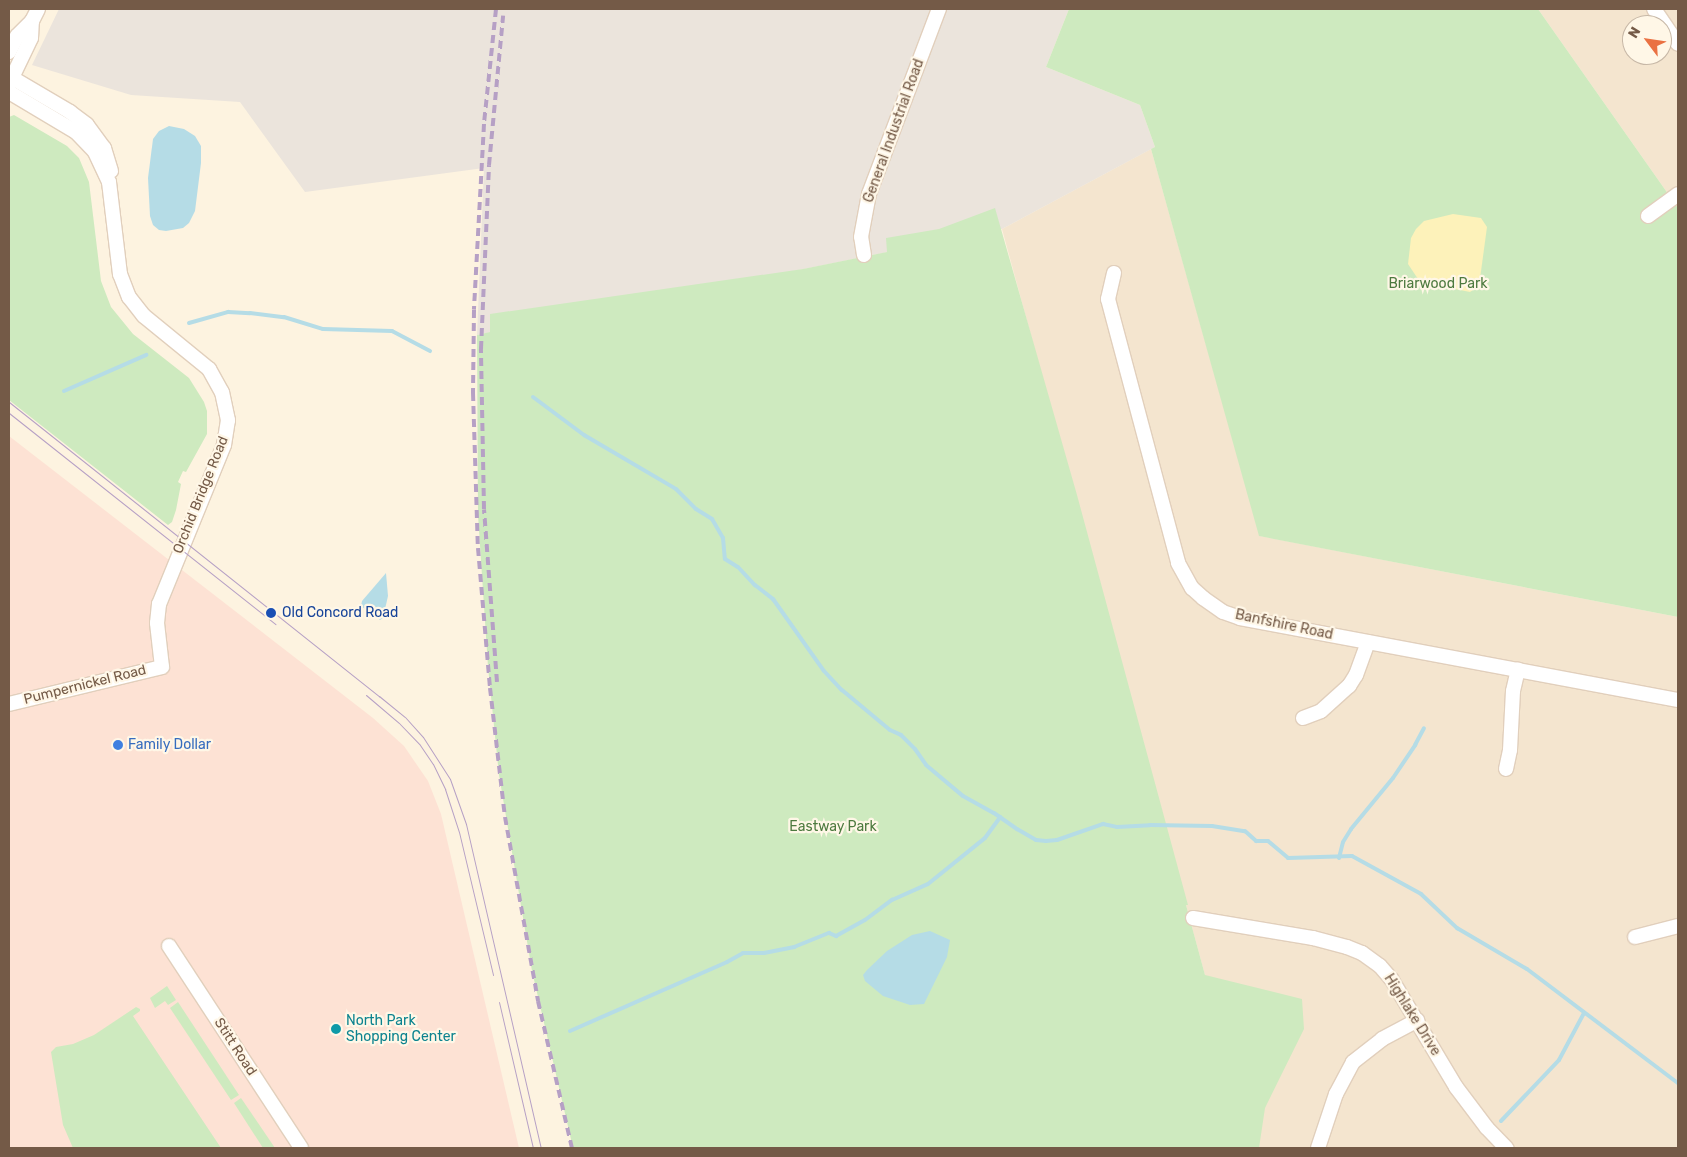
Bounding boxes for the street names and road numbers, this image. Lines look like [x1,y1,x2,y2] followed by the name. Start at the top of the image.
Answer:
[860,57,928,205] street label: General Industrial Road
[170,434,232,556] street label: Orchid Bridge Road
[1234,606,1334,644] street label: Banfshire Road
[22,662,148,708] street label: Pumpernickel Road
[1380,971,1444,1059] street label: Highlake Drive
[210,1015,260,1079] street label: Stitt Road

